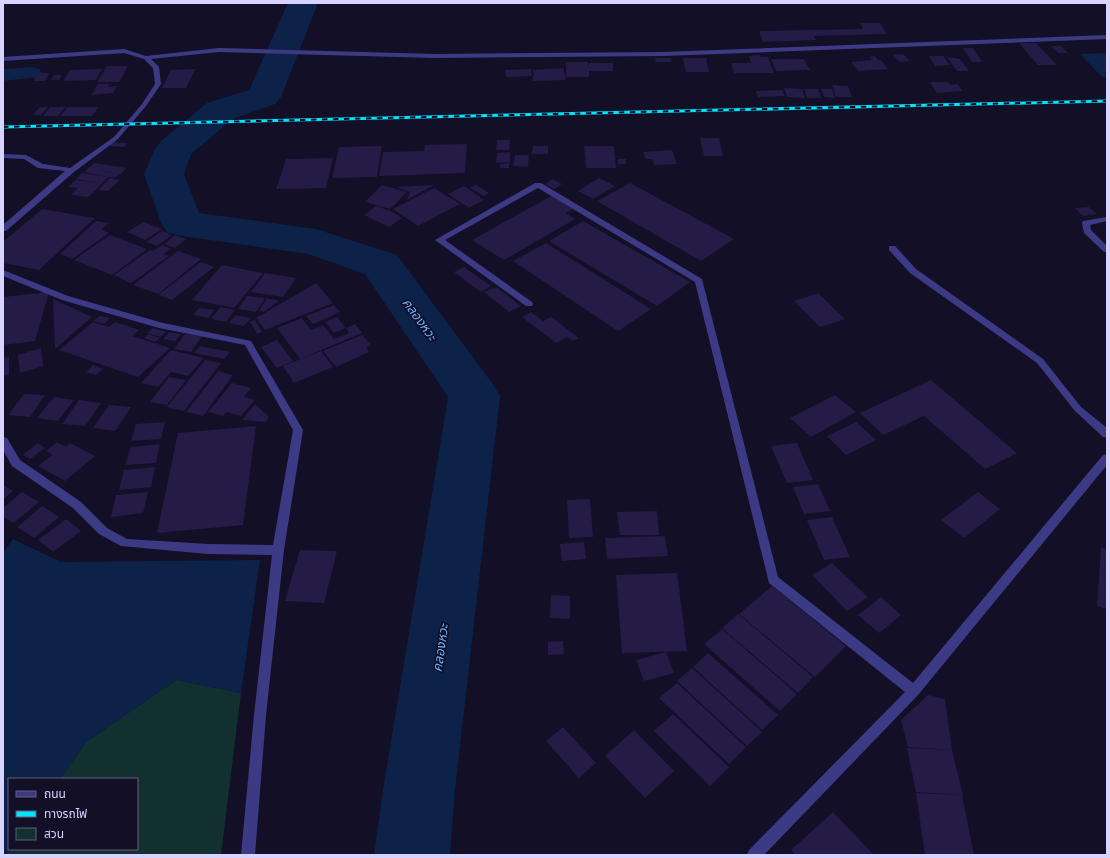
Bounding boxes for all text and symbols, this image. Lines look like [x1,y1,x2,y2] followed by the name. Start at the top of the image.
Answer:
[399,295,442,345] water label: คลองหวะ
[429,621,452,673] water label: คลองหวะ
[8,778,138,850] legend
[44,786,66,801] text: ถนน
[44,806,87,821] text: ทางรถไฟ
[44,826,64,841] text: สวน

